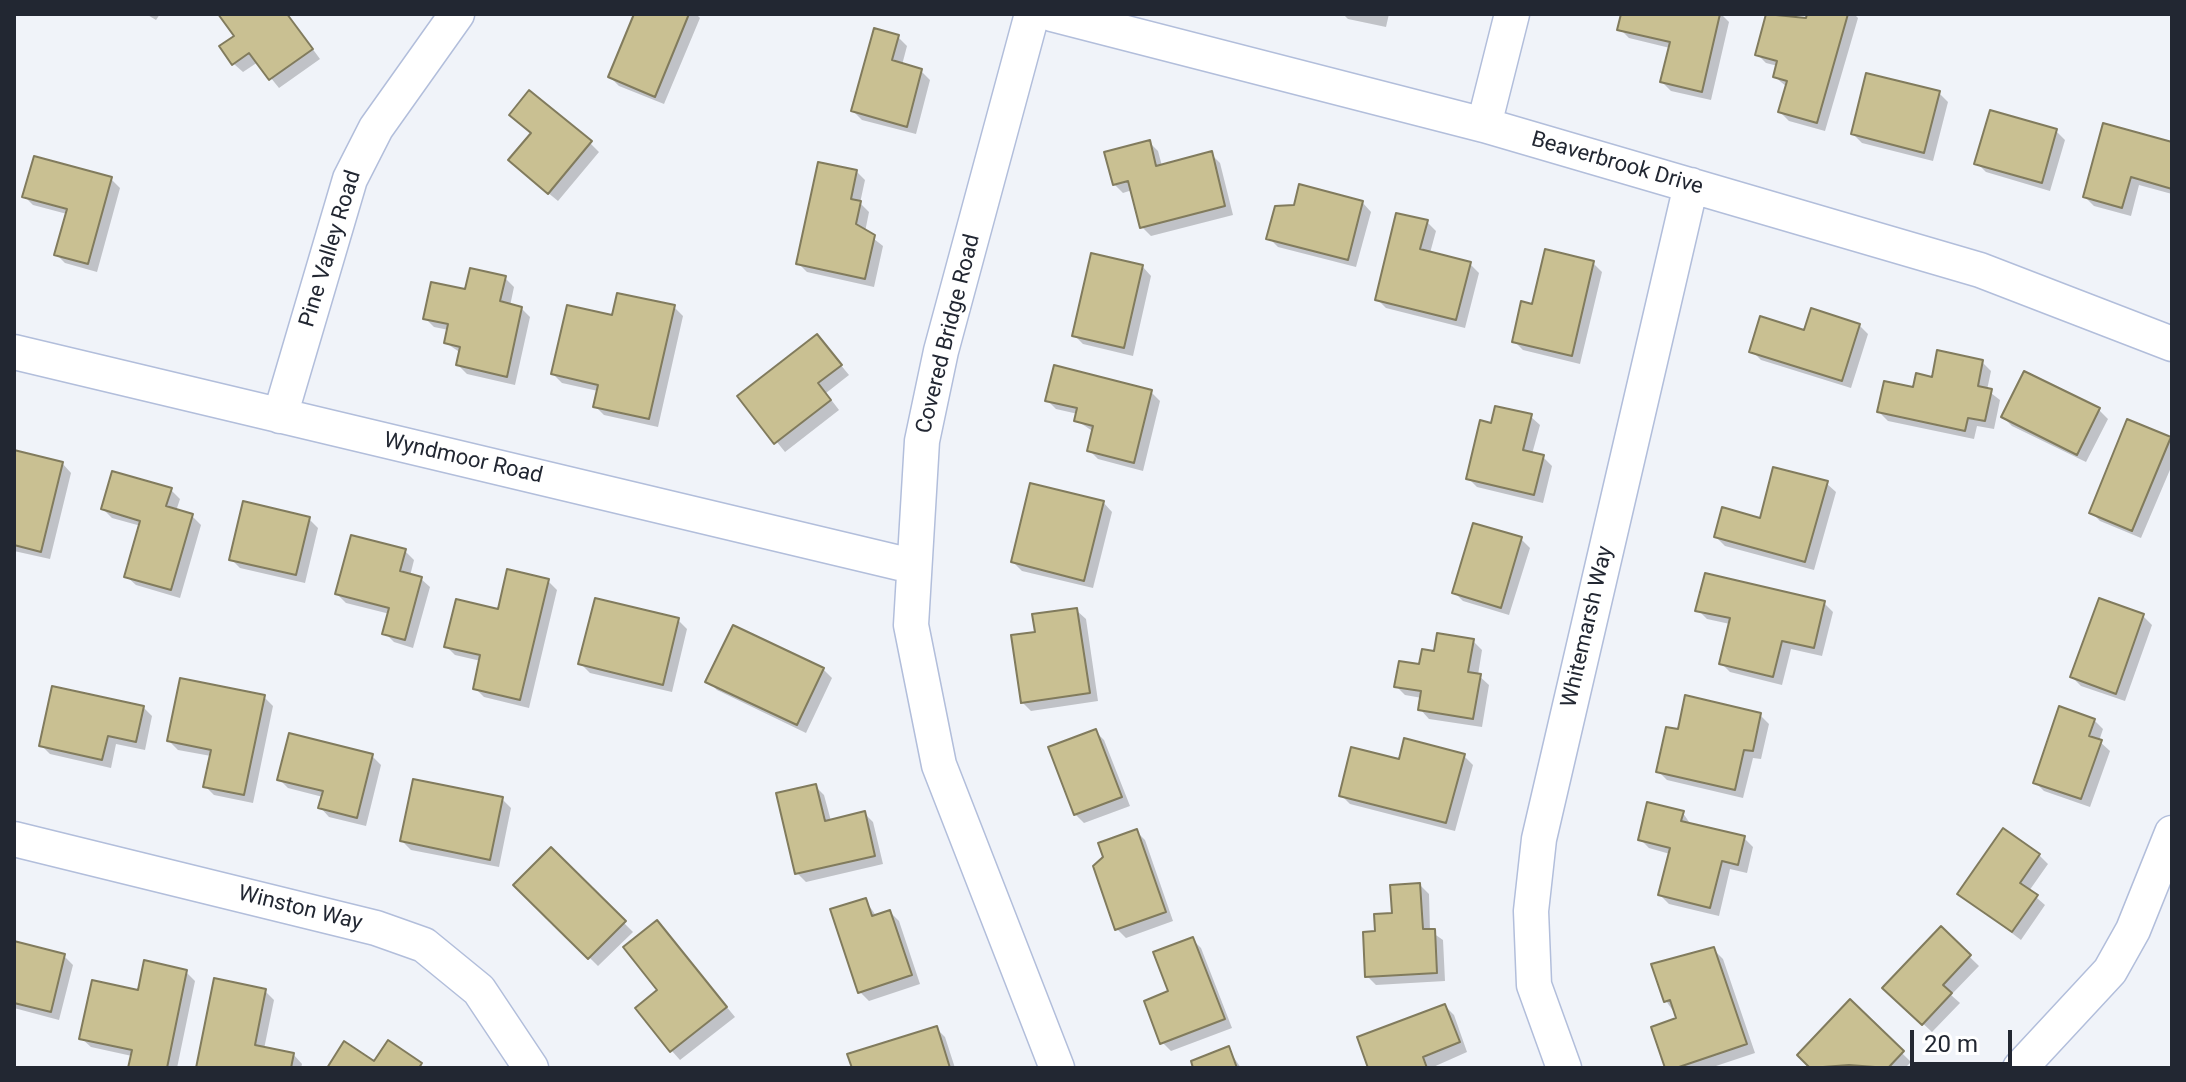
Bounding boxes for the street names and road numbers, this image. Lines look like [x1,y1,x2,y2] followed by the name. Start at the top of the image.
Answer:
[1528,127,1706,201] street label: Beaverbrook Drive
[295,167,367,331] street label: Pine Valley Road
[911,232,987,436] street label: Covered Bridge Road
[381,428,545,490] street label: Wyndmoor Road
[1557,544,1619,710] street label: Whitemarsh Way
[235,881,365,937] street label: Winston Way

